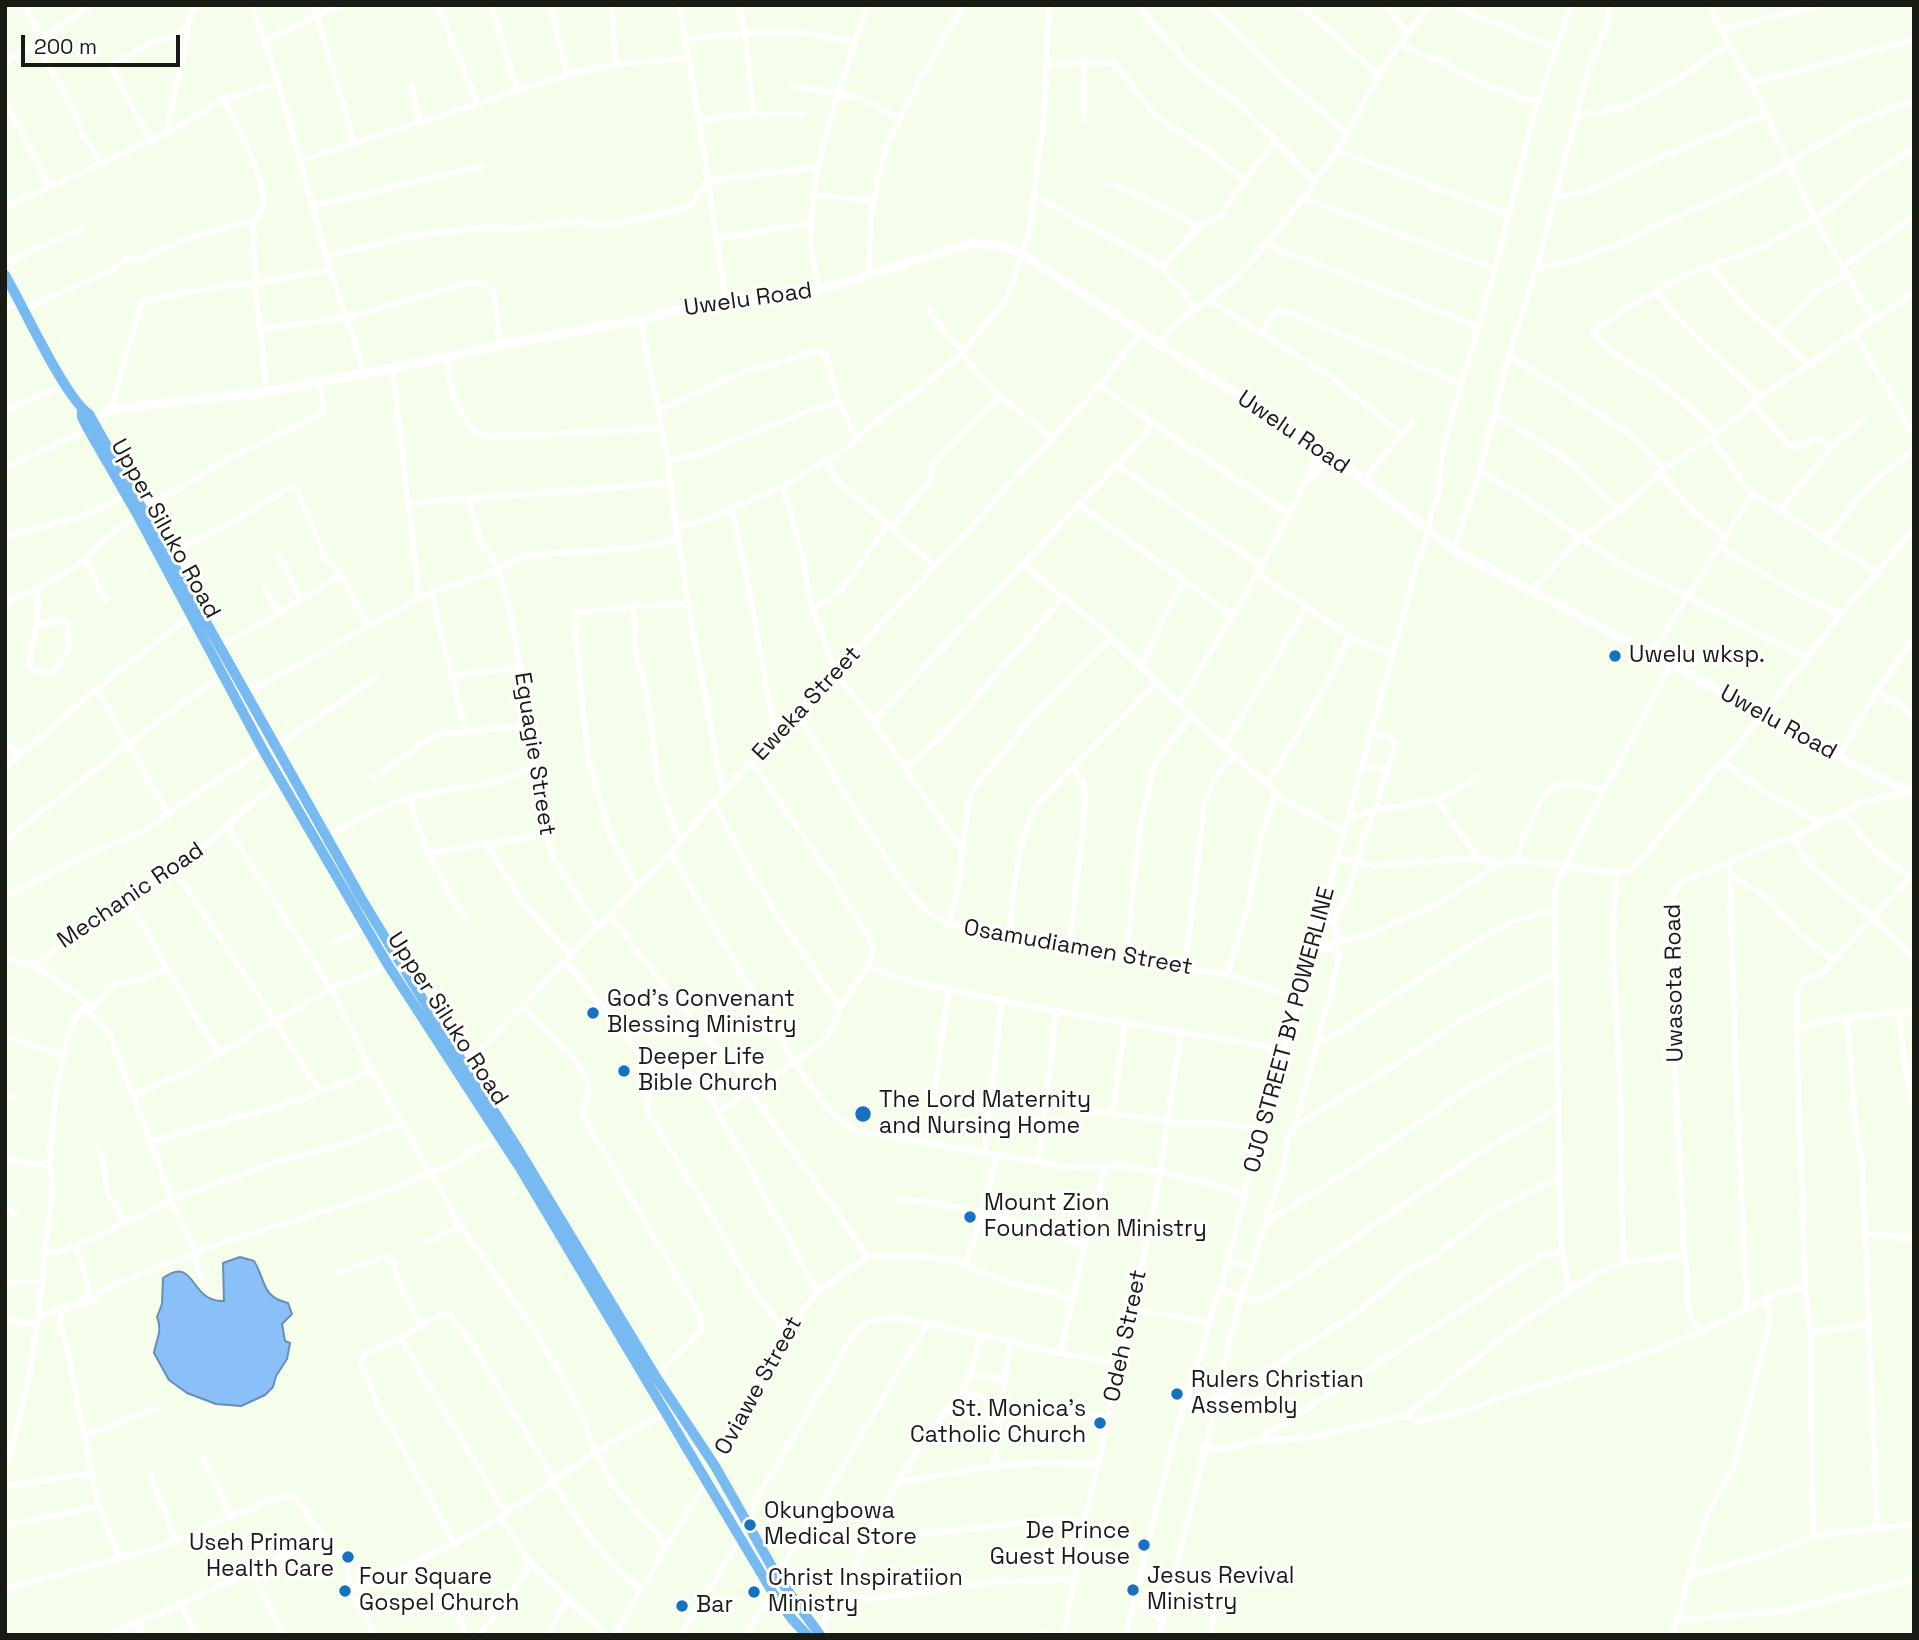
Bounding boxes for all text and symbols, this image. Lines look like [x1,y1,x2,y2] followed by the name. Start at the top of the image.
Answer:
[24,21,184,65] scale bar
[34,33,97,60] text: 200 m
[682,277,814,323] street label: Uwelu Road
[1232,385,1354,481] street label: Uwelu Road
[104,434,226,624] street label: Upper Siluko Road
[747,641,867,767] street label: Eweka Street
[1629,642,1765,670] place label: Uwelu wksp.
[1607,648,1623,664] marker: Uwelu wksp.
[507,670,561,838] street label: Eguagie Street
[1715,680,1841,766] street label: Uwelu Road
[53,837,209,955] street label: Mechanic Road
[1239,884,1341,1176] street label: OJO STREET BY POWERLINE
[1660,903,1690,1063] street label: Uwasota Road
[962,914,1194,982] street label: Osamudiamen Street
[381,927,513,1111] street label: Upper Siluko Road
[607,986,797,1040] place label: God's Convenant Blessing Ministry
[585,1005,601,1021] marker: God's Convenant Blessing Ministry
[638,1044,778,1098] place label: Deeper Life Bible Church
[616,1063,632,1079] marker: Deeper Life Bible Church
[879,1087,1091,1141] place label: The Lord Maternity and Nursing Home
[853,1104,873,1124] marker: The Lord Maternity and Nursing Home
[984,1190,1207,1244] place label: Mount Zion Foundation Ministry
[962,1209,978,1225] marker: Mount Zion Foundation Ministry
[1099,1268,1153,1404] street label: Odeh Street
[709,1312,809,1460] street label: Oviawe Street
[1191,1367,1364,1421] place label: Rulers Christian Assembly
[1169,1386,1185,1402] marker: Rulers Christian Assembly
[910,1396,1086,1450] place label: St. Monica's Catholic Church
[1092,1415,1108,1431] marker: St. Monica's Catholic Church
[764,1498,917,1552] place label: Okungbowa Medical Store
[742,1517,758,1533] marker: Okungbowa Medical Store
[990,1518,1130,1572] place label: De Prince Guest House
[189,1530,334,1584] place label: Useh Primary Health Care
[1136,1537,1152,1553] marker: De Prince Guest House
[340,1549,356,1565] marker: Useh Primary Health Care
[1147,1563,1294,1617] place label: Jesus Revival Ministry
[359,1564,519,1618] place label: Four Square Gospel Church
[768,1565,963,1619] place label: Christ Inspiratiion Ministry
[1125,1582,1141,1598] marker: Jesus Revival Ministry
[337,1583,353,1599] marker: Four Square Gospel Church
[746,1584,762,1600] marker: Christ Inspiratiion Ministry
[696,1592,733,1620] place label: Bar
[674,1598,690,1614] marker: Bar

